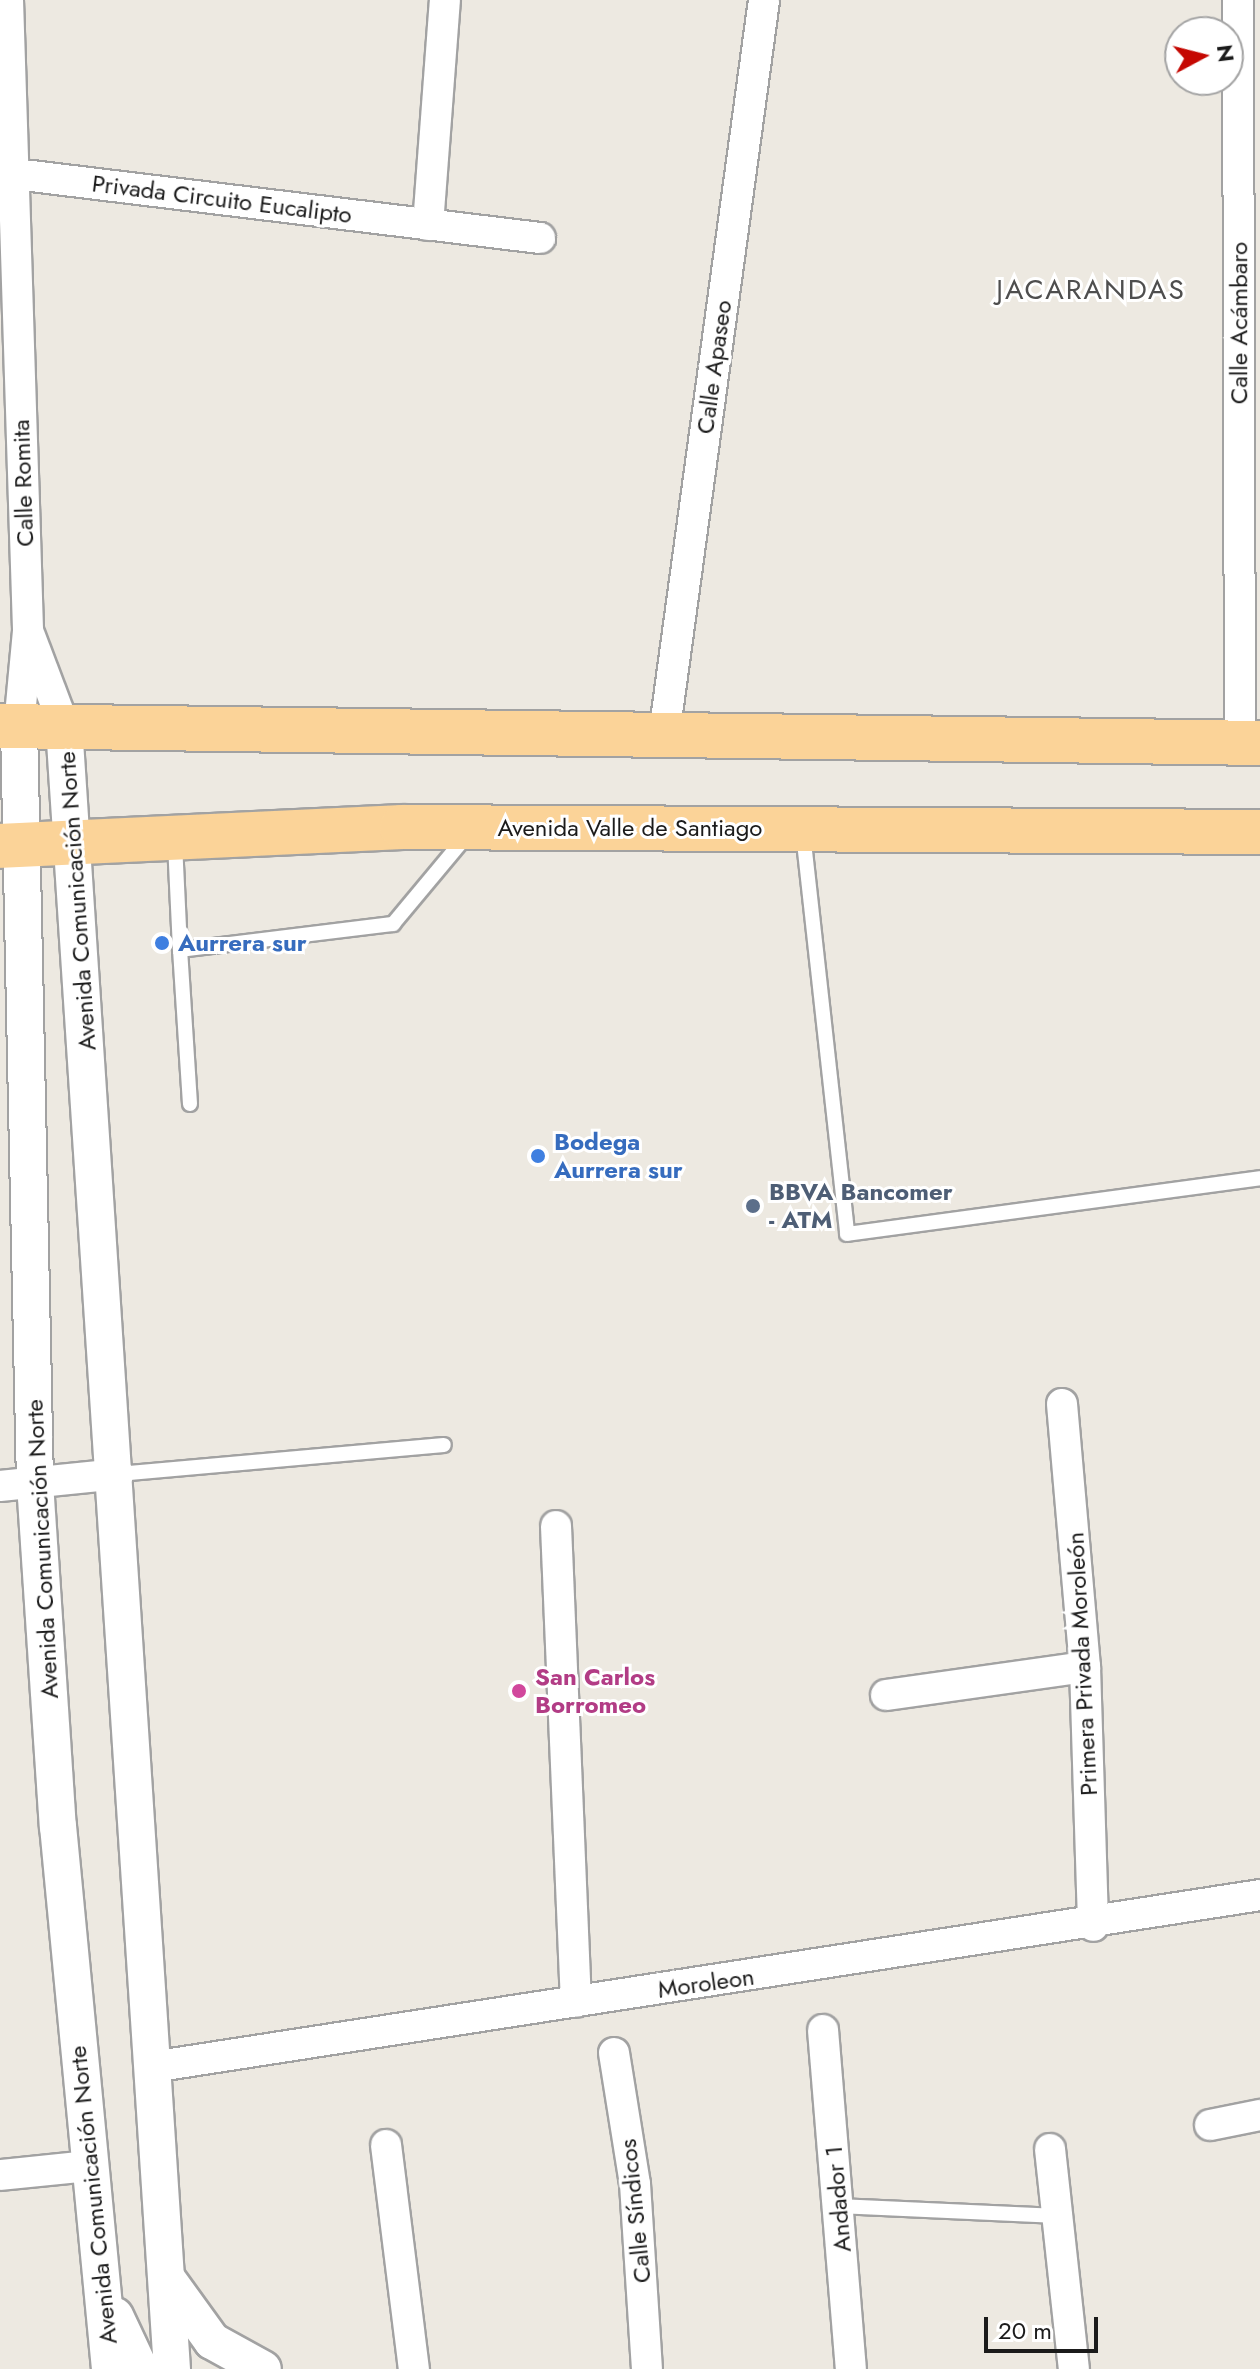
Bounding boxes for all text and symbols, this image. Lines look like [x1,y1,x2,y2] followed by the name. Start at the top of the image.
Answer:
[1164,16,1244,96] north arrow
[1209,43,1243,64] text: N
[90,169,354,229] street label: Privada Circuito Eucalipto
[1225,242,1253,404] street label: Calle Acámbaro
[996,273,1186,307] district label: JACARANDAS
[690,298,738,436] street label: Calle Apaseo
[6,419,40,547] street label: Calle Romita
[52,750,102,1052] street label: Avenida Comunicación Norte
[498,814,762,842] street label: Avenida Valle de Santiago
[178,929,307,957] place label: Aurrera sur
[153,934,171,952] marker: Aurrera sur
[554,1128,683,1184] place label: Bodega Aurrera sur
[529,1147,547,1165] marker: Bodega Aurrera sur
[769,1178,953,1234] place label: BBVA Bancomer - ATM
[744,1197,762,1215] marker: BBVA Bancomer - ATM
[20,1399,64,1699] street label: Avenida Comunicación Norte
[1061,1531,1103,1797] street label: Primera Privada Moroleón
[535,1663,655,1719] place label: San Carlos Borromeo
[510,1682,528,1700] marker: San Carlos Borromeo
[656,1962,756,2004] street label: Moroleon
[63,2044,123,2346] street label: Avenida Comunicación Norte
[613,2138,657,2284] street label: Calle Síndicos
[819,2145,857,2253] street label: Andador 1
[988,2301,1102,2351] scale bar
[998,2313,1052,2348] text: 20 m

